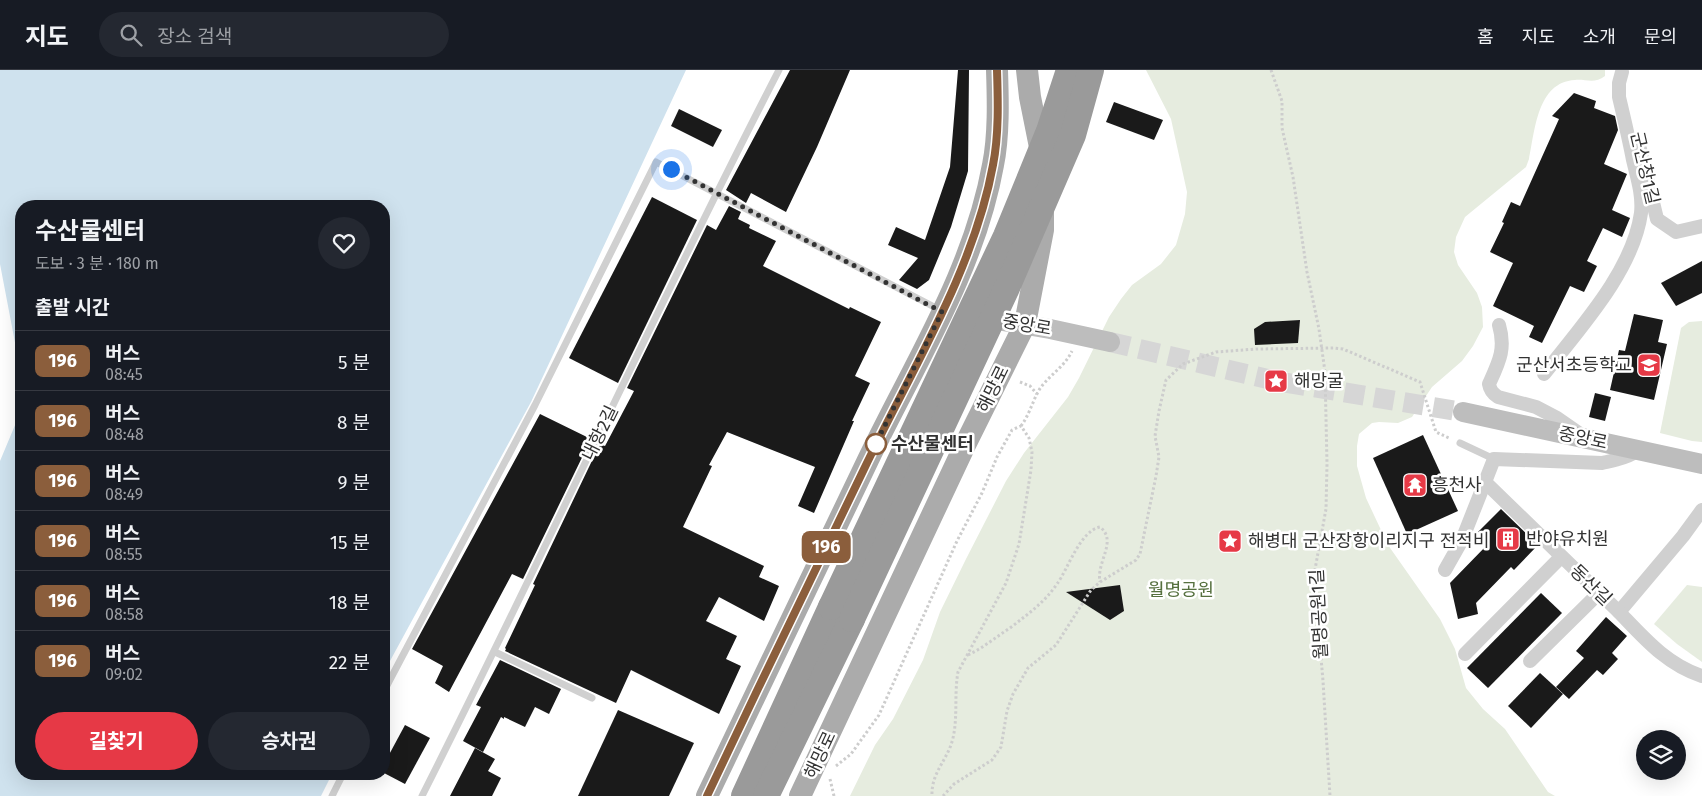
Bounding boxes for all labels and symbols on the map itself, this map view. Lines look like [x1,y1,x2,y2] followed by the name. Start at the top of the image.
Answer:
[1626,129,1664,207] street label: 군산창1길
[659,157,684,182] your location
[1001,310,1053,340] street label: 중앙로
[1636,352,1662,378] school or university icon: 군산서초등학교
[1516,354,1632,376] place label: 군산서초등학교
[972,362,1014,416] street label: 해망로
[1263,368,1289,394] place icon: 해망굴
[1294,370,1344,392] place label: 해망굴
[577,402,623,464] street label: 내항2길
[1556,422,1610,454] street label: 중앙로
[865,433,887,455] marker: 수산물센터
[891,433,974,455] place label: 수산물센터
[1402,472,1428,498] temple icon: 흥천사
[1432,474,1482,496] place label: 흥천사
[1495,526,1521,552] building icon: 반야유치원
[1217,528,1243,554] place icon: 해병대 군산장항이리지구 전적비
[1526,528,1609,550] place label: 반야유치원
[1248,530,1489,552] place label: 해병대 군산장항이리지구 전적비
[797,531,855,563] line badge: 196
[1565,560,1617,610] street label: 동산길
[1306,568,1332,660] street label: 월명공원1길
[1148,579,1214,601] park label: 월명공원
[800,728,840,782] street label: 해망로

